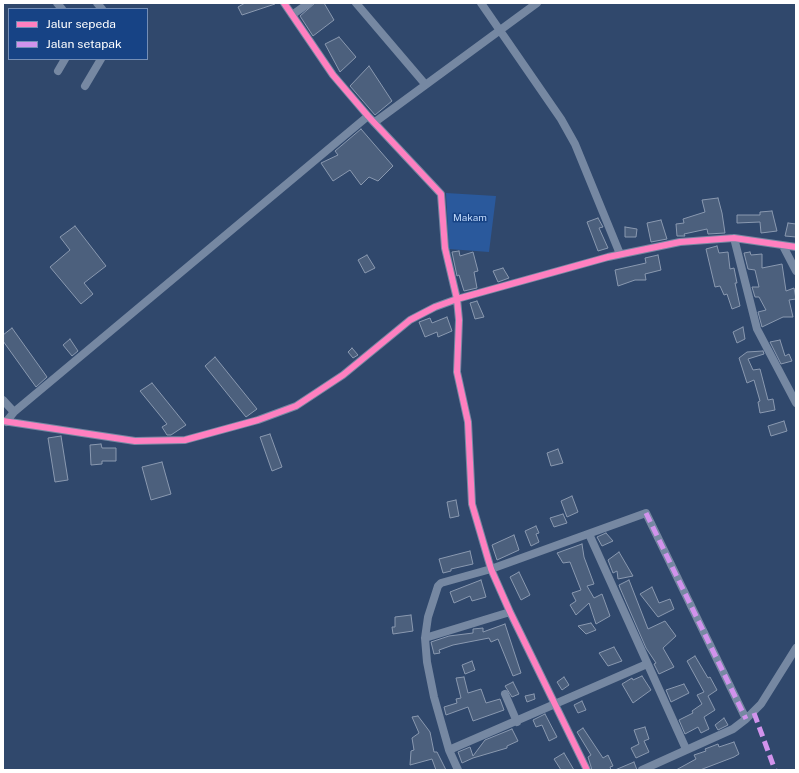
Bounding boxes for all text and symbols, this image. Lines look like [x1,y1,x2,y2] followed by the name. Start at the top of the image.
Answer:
[8,8,148,60] legend
[46,17,116,31] text: Jalur sepeda
[46,37,122,51] text: Jalan setapak
[453,212,487,224] park label: Makam

